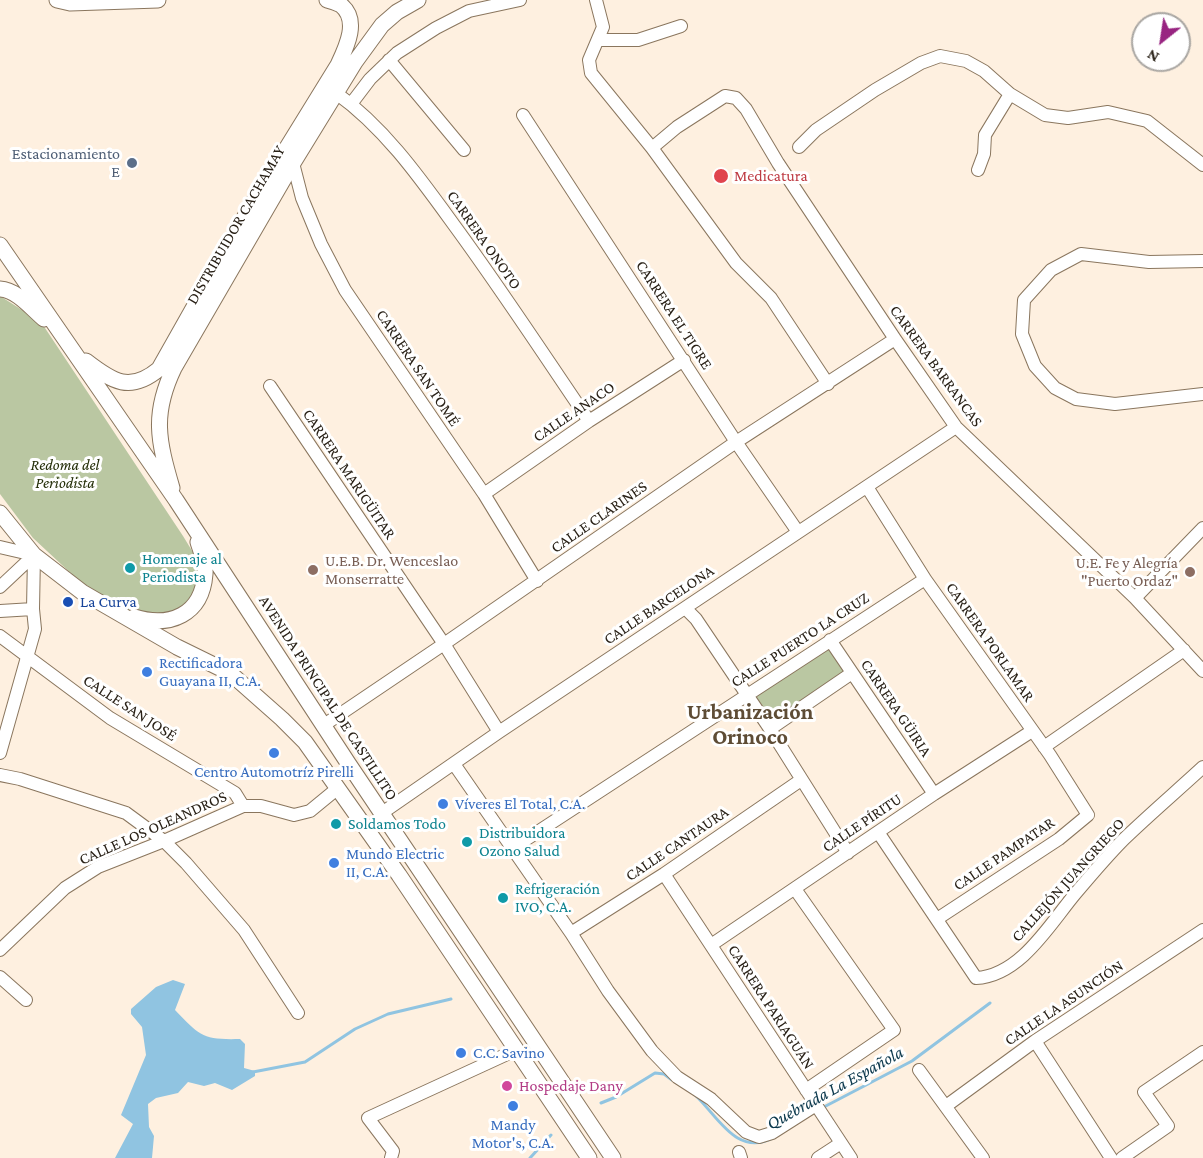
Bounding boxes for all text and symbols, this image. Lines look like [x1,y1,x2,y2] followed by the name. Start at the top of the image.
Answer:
[1131,12,1191,72] north arrow
[1144,46,1162,66] text: N
[183,142,289,308] street label: DISTRIBUIDOR CACHAMAY
[12,144,120,182] place label: Estacionamiento E
[125,156,139,170] marker: Estacionamiento E
[734,166,808,186] place label: Medicatura
[712,167,730,185] marker: Medicatura
[443,187,525,293] street label: CARRERA ONOTO
[632,257,716,373] street label: CARRERA EL TIGRE
[885,301,987,431] street label: CARRERA BARRANCAS
[372,306,464,430] street label: CARRERA SAN TOMÉ
[529,378,619,446] street label: CALLE ANACO
[298,405,400,543] street label: CARRERA MARIGÜITAR
[31,455,99,493] park label: Redoma del Periodista
[547,477,651,557] street label: CALLE CLARINES
[142,549,222,587] place label: Homenaje al Periodista
[325,551,458,589] place label: U.E.B. Dr. Wenceslao Monserratte
[1076,553,1178,591] place label: U.E. Fe y Alegría "Puerto Ordaz"
[123,561,137,575] marker: Homenaje al Periodista
[600,561,718,649] street label: CALLE BARCELONA
[306,563,320,577] marker: U.E.B. Dr. Wenceslao Monserratte
[1183,565,1197,579] marker: U.E. Fe y Alegría "Puerto Ordaz"
[942,579,1038,705] street label: CARRERA PORLAMAR
[727,588,873,692] street label: CALLE PUERTO LA CRUZ
[80,592,137,612] place label: La Curva
[254,592,402,804] street label: AVENIDA PRINCIPAL DE CASTILLITO
[61,595,75,609] marker: La Curva
[159,653,261,691] place label: Rectificadora Guayana II, C.A.
[856,656,936,760] street label: CARRERA GÜIRIA
[140,665,154,679] marker: Rectificadora Guayana II, C.A.
[80,671,180,745] street label: CALLE SAN JOSÉ
[687,699,813,750] district label: Urbanización Orinoco
[267,746,281,760] marker: Centro Automotríz Pirelli
[194,762,354,782] place label: Centro Automotríz Pirelli
[76,787,230,869] street label: CALLE LOS OLEANDROS
[819,789,905,857] street label: CALLE PÍRITU
[455,794,585,814] place label: Víveres El Total, C.A.
[436,797,450,811] marker: Víveres El Total, C.A.
[622,803,732,885] street label: CALLE CANTAURA
[950,813,1058,895] street label: CALLE PAMPATAR
[348,814,446,834] place label: Soldamos Todo
[1007,814,1129,946] street label: CALLEJÓN JUANGRIEGO
[329,817,343,831] marker: Soldamos Todo
[479,823,565,861] place label: Distribuidora Ozono Salud
[460,835,474,849] marker: Distribuidora Ozono Salud
[346,844,444,882] place label: Mundo Electric II, C.A.
[327,856,341,870] marker: Mundo Electric II, C.A.
[515,879,600,917] place label: Refrigeración IVO, C.A.
[496,891,510,905] marker: Refrigeración IVO, C.A.
[724,941,818,1073] street label: CARRERA PARIAGUÁN
[1001,956,1127,1050] street label: CALLE LA ASUNCIÓN
[763,1041,907,1135] water label: Quebrada La Española
[473,1043,545,1063] place label: C.C. Savino
[454,1046,468,1060] marker: C.C. Savino
[519,1076,623,1096] place label: Hospedaje Dany
[500,1079,514,1093] marker: Hospedaje Dany
[506,1099,520,1113] marker: Mandy Motor's, C.A.
[472,1115,554,1153] place label: Mandy Motor's, C.A.

